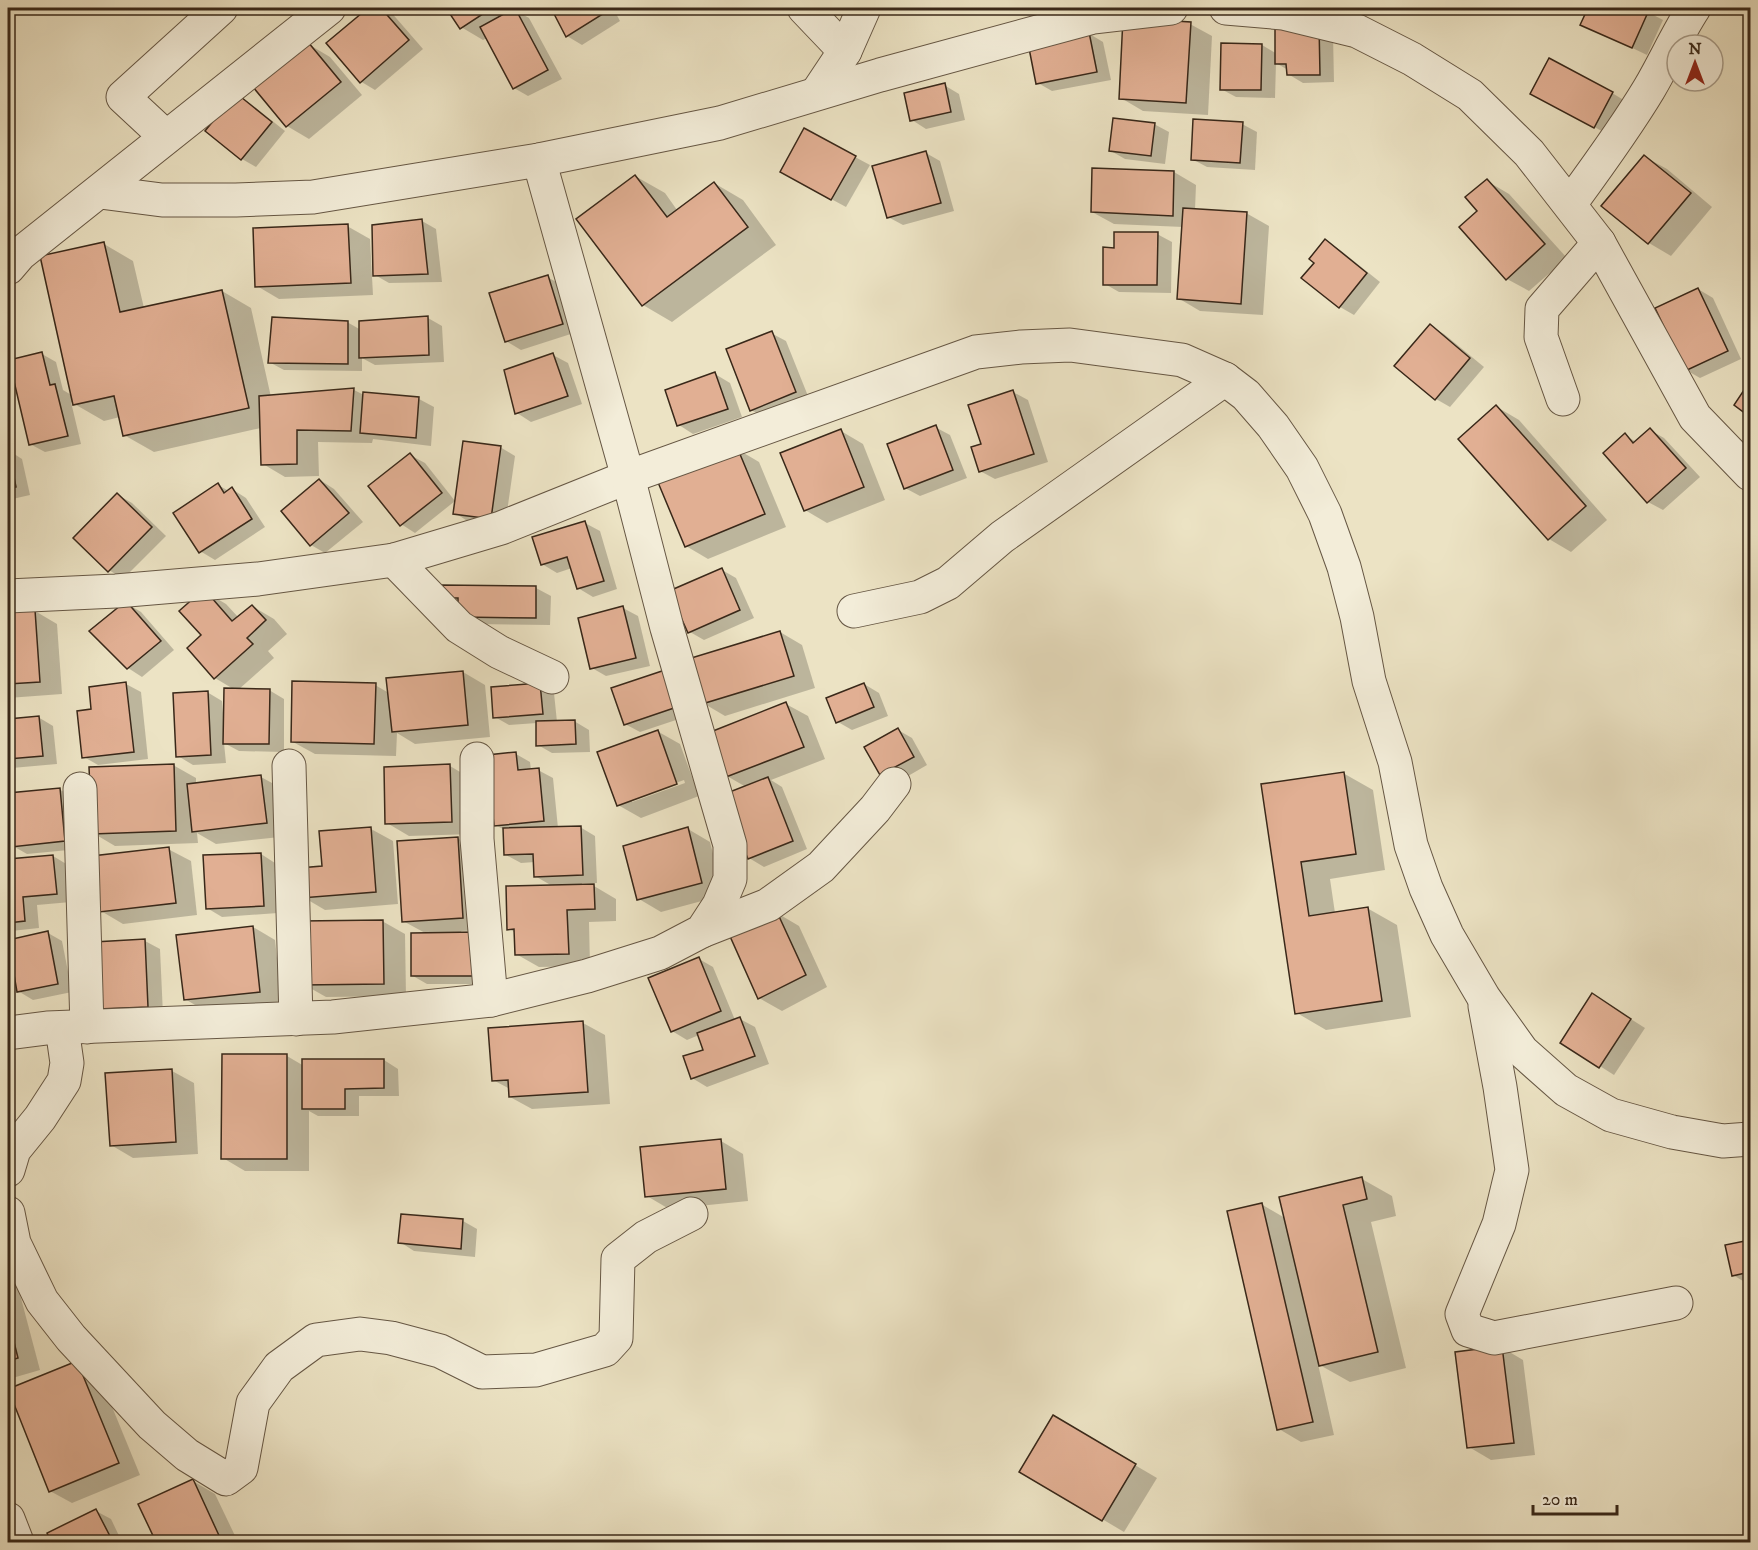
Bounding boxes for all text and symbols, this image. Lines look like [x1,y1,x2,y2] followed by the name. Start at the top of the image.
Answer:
[1665,33,1725,93] north arrow
[1688,39,1702,59] text: N
[1533,1478,1617,1516] scale bar
[1542,1489,1578,1511] text: 20 m

